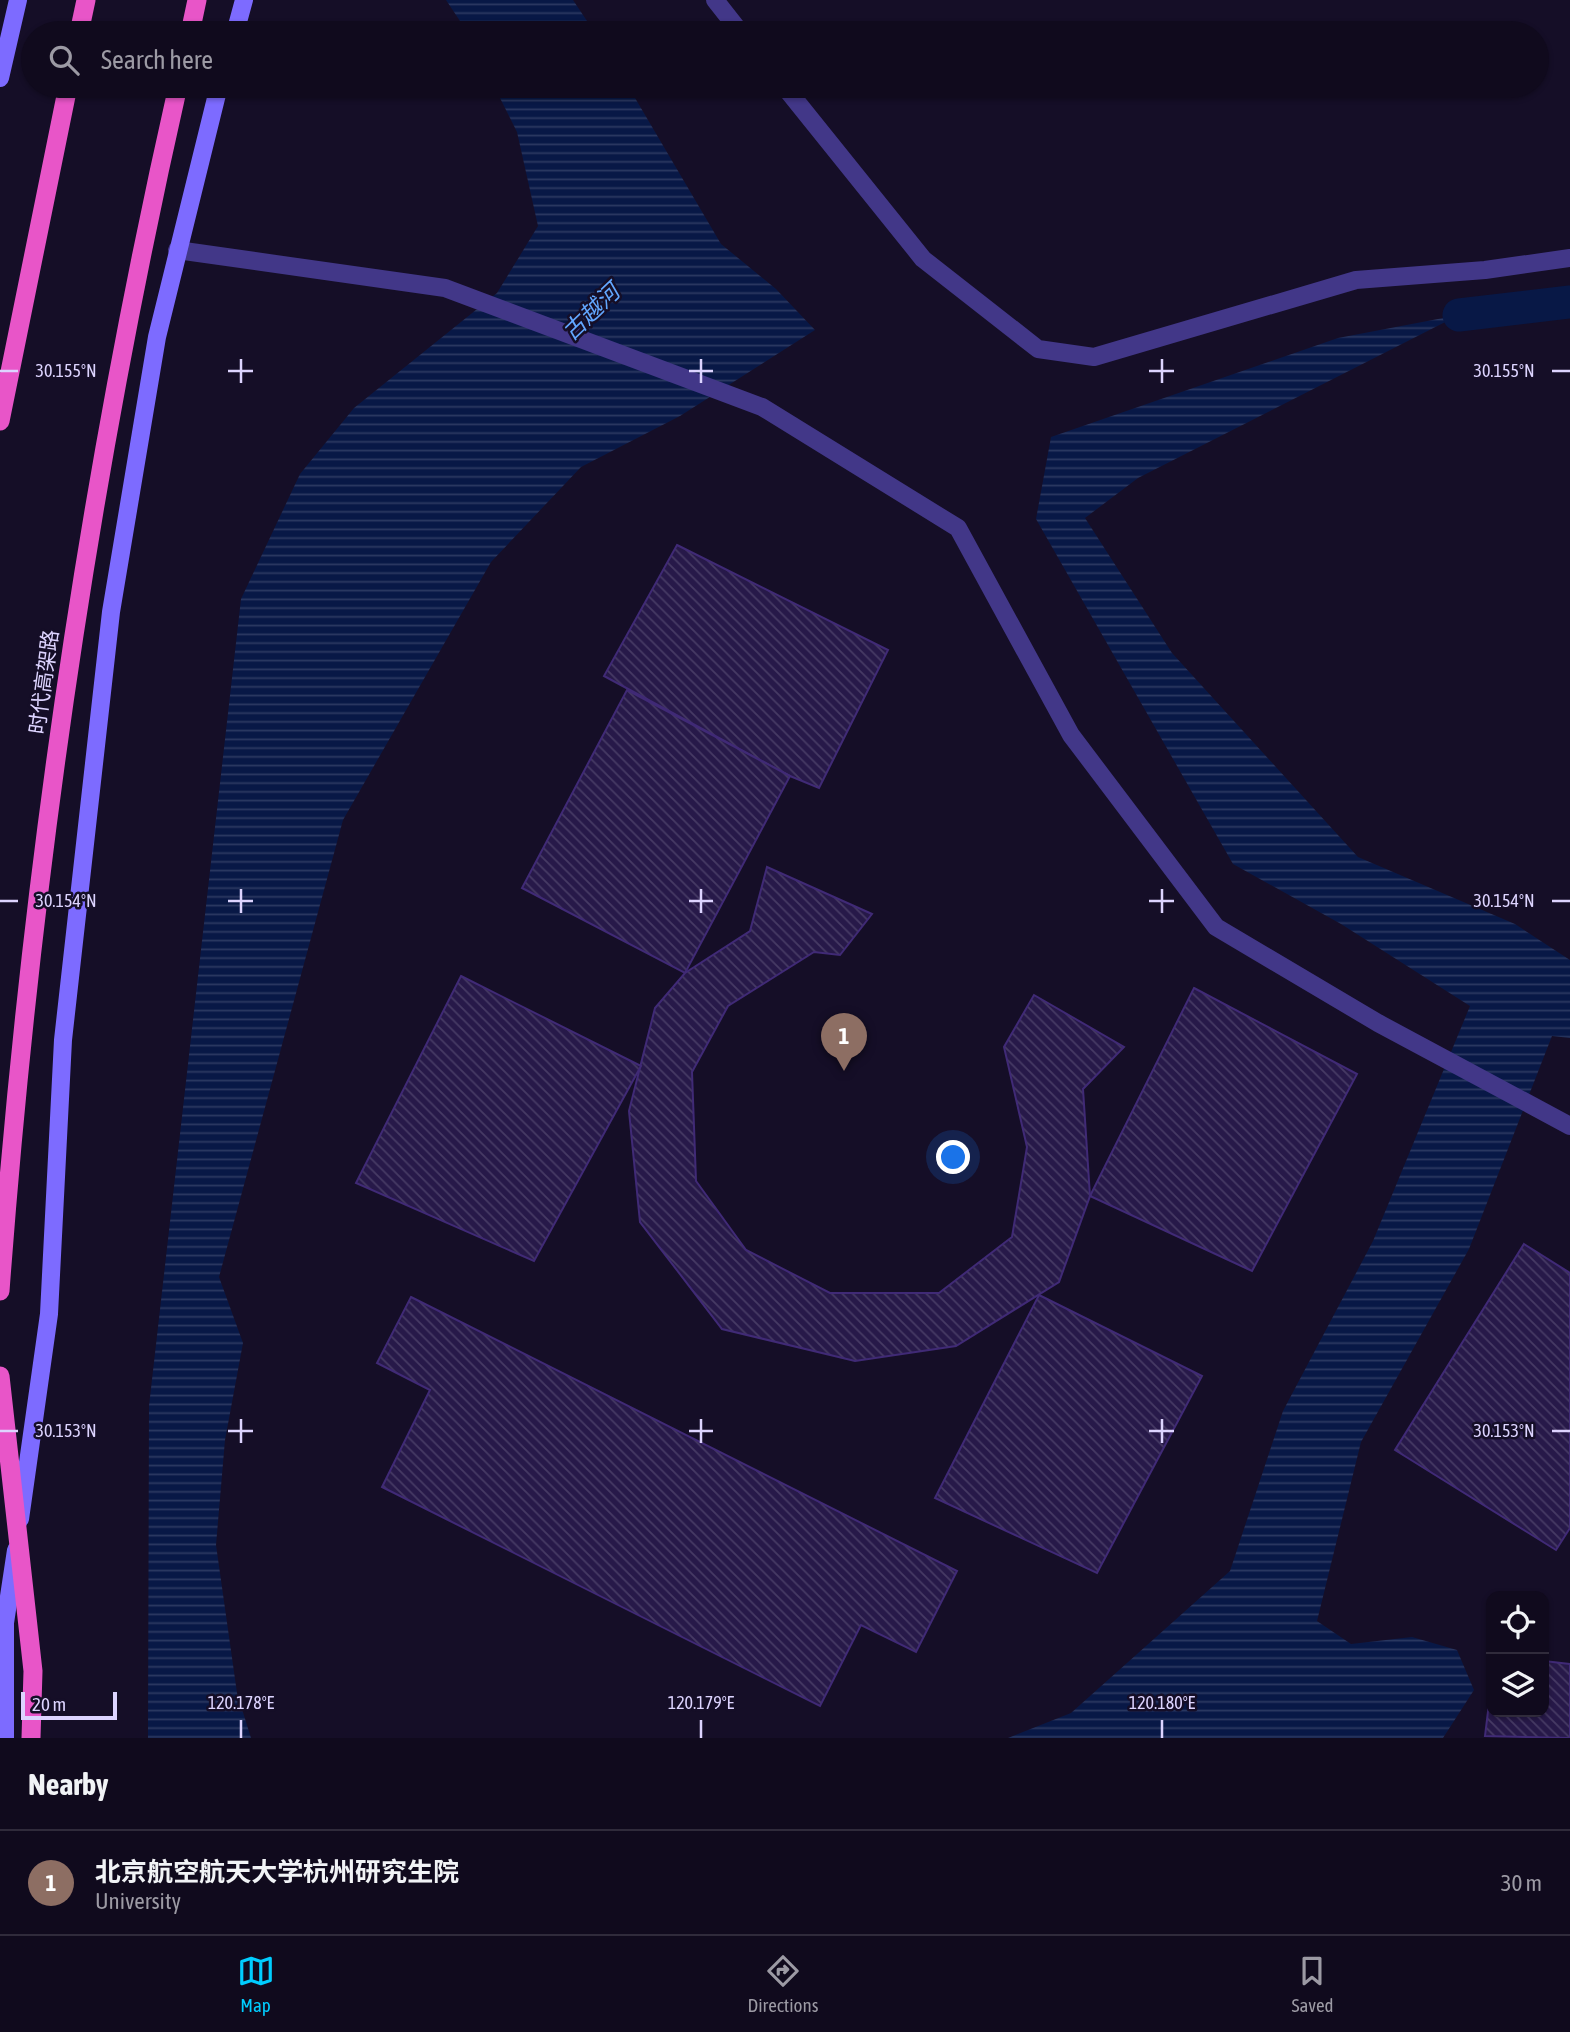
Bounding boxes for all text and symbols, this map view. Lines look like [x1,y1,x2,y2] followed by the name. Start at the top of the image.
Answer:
[21,21,1549,98] search box
[45,41,83,79] icon: search
[101,45,213,75] text: Search here
[557,276,628,345] water label: 古越河
[35,360,97,381] text: 30.155°N
[1473,360,1535,381] text: 30.155°N
[24,628,62,736] street label: 时代高架路
[35,890,97,911] text: 30.154°N
[1473,890,1535,911] text: 30.154°N
[821,1013,867,1071] pin: 1
[936,1140,970,1174] your location
[35,1420,97,1441] text: 30.153°N
[1473,1420,1535,1441] text: 30.153°N
[1486,1591,1549,1717] map controls
[1486,1591,1549,1654] button: locate
[1486,1654,1549,1717] button: layers
[21,1689,117,1721] scale bar
[208,1692,275,1713] text: 120.178°E
[668,1692,735,1713] text: 120.179°E
[1129,1692,1196,1713] text: 120.180°E
[32,1693,66,1715] text: 20 m
[28,1767,108,1801] text: Nearby
[95,1857,459,1887] text: 北京航空航天大学杭州研究生院
[46,1870,56,1896] text: 1
[1501,1870,1542,1896] text: 30 m
[95,1888,181,1914] text: University
[237,1952,275,2016] tab: Map
[748,1952,818,2016] tab: Directions
[1291,1952,1333,2016] tab: Saved

